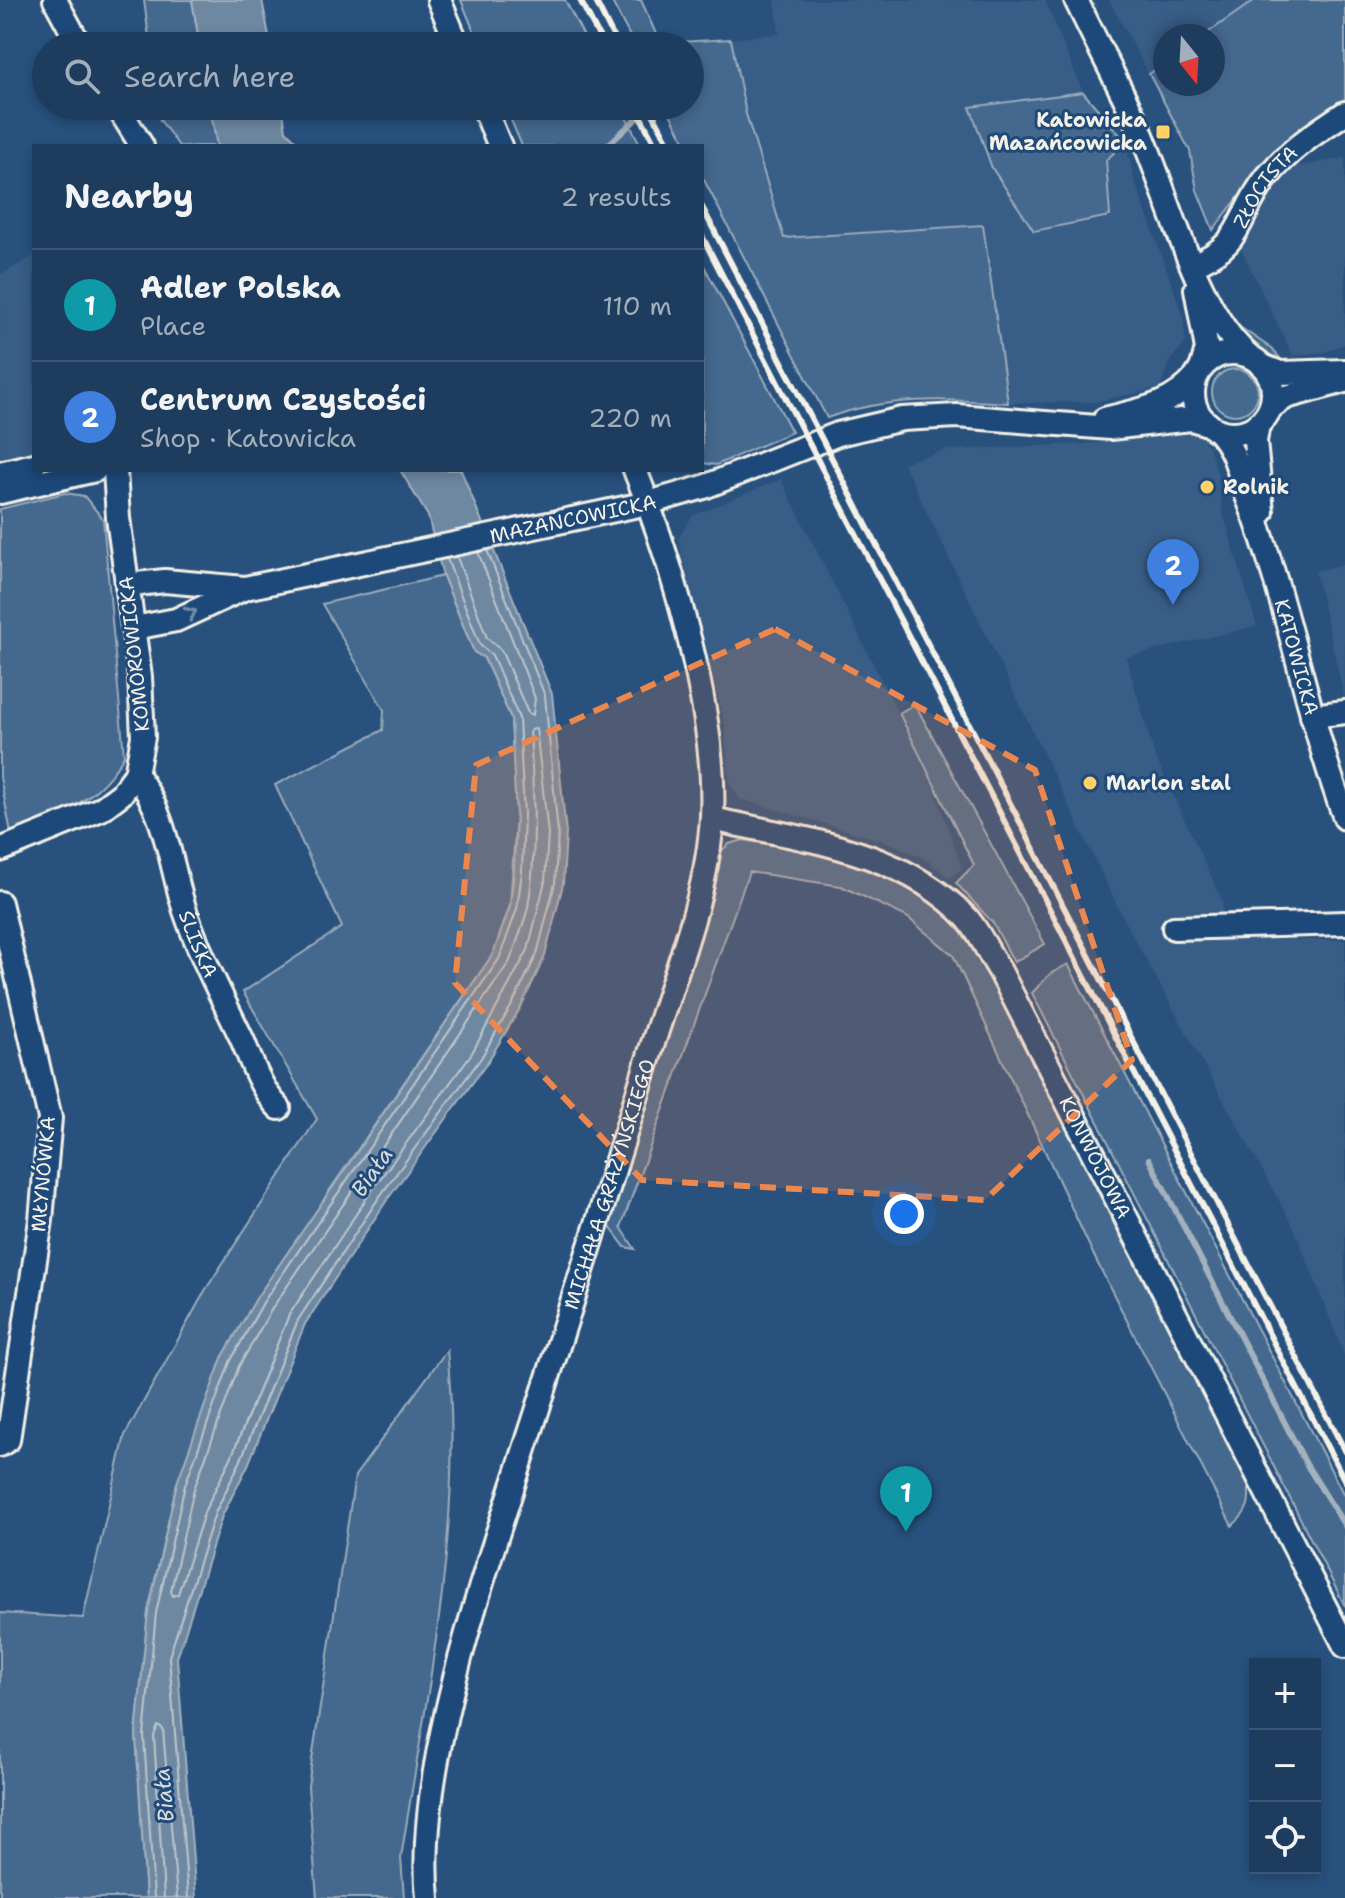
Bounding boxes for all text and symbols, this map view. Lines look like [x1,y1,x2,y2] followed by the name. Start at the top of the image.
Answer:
[1153,24,1225,96] north arrow
[32,32,704,120] search box
[60,54,104,98] icon: search
[124,56,295,97] text: Search here
[989,107,1147,156] place label: Katowicka Mazańcowicka
[1154,123,1172,141] marker: Katowicka Mazańcowicka
[1227,140,1303,233] street label: ZŁOCISTA
[64,173,194,219] text: Nearby
[560,179,672,214] text: 2 results
[140,267,341,308] text: Adler Polska
[84,288,96,323] text: 1
[602,288,672,323] text: 110 m
[140,308,206,343] text: Place
[140,379,426,420] text: Centrum Czystości
[81,400,99,435] text: 2
[588,400,672,435] text: 220 m
[140,420,356,455] text: Shop · Katowicka
[1223,474,1289,500] place label: Rolnik
[1198,478,1216,496] marker: Rolnik
[487,488,659,549] street label: MAZAŃCOWICKA
[1147,539,1199,605] pin: 2
[113,575,155,733] street label: KOMOROWICKA
[1269,596,1325,718] street label: KATOWICKA
[183,606,197,622] one-way arrow
[1106,770,1231,796] place label: Marlon stal
[1081,774,1099,792] marker: Marlon stal
[173,907,224,982] street label: ŚLISKA
[558,1056,660,1313] street label: MICHAŁA GRAŻYŃSKIEGO
[1053,1092,1137,1223] street label: KONWOJOWA
[25,1115,61,1233] street label: MŁYNÓWKA
[345,1141,399,1203] water label: Biała
[884,1194,924,1234] your location
[880,1466,932,1532] pin: 1
[1249,1658,1321,1874] map controls
[1249,1658,1321,1730] button: +
[1249,1730,1321,1802] button: −
[147,1767,181,1823] water label: Biała
[1249,1802,1321,1874] button: locate

